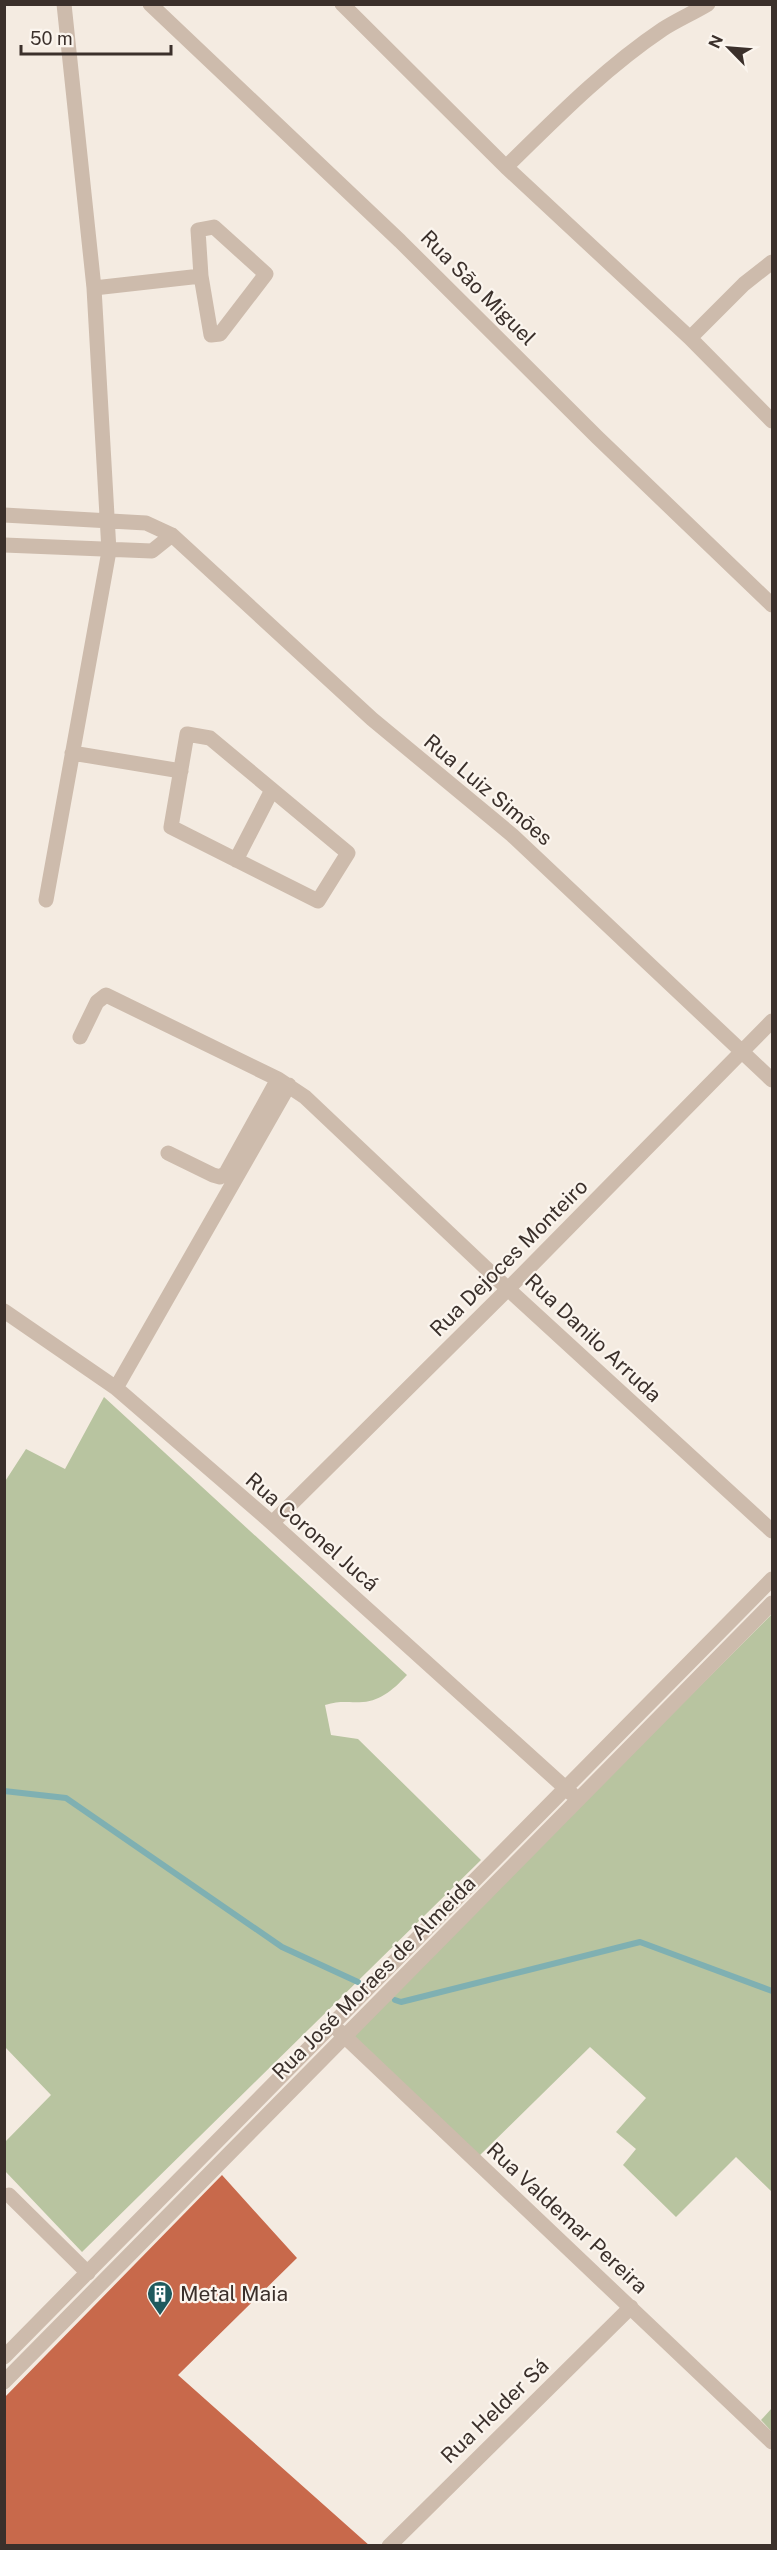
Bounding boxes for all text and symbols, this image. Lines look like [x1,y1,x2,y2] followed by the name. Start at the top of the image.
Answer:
[21,18,171,56] scale bar
[699,18,759,78] north arrow
[30,28,73,49] text: 50 m
[705,32,727,52] text: N
[416,225,541,350] street label: Rua São Miguel
[419,729,558,851] street label: Rua Luiz Simões
[425,1174,593,1342] street label: Rua Dejoces Monteiro
[520,1268,667,1407] street label: Rua Danilo Arruda
[241,1467,384,1596] street label: Rua Coronel Jucá
[267,1871,481,2085] street label: Rua José Moraes de Almeida
[482,2137,653,2299] street label: Rua Valdemar Pereira
[145,2279,175,2317] building icon: Metal Maia
[180,2281,288,2306] place label: Metal Maia
[436,2353,554,2468] street label: Rua Helder Sá

